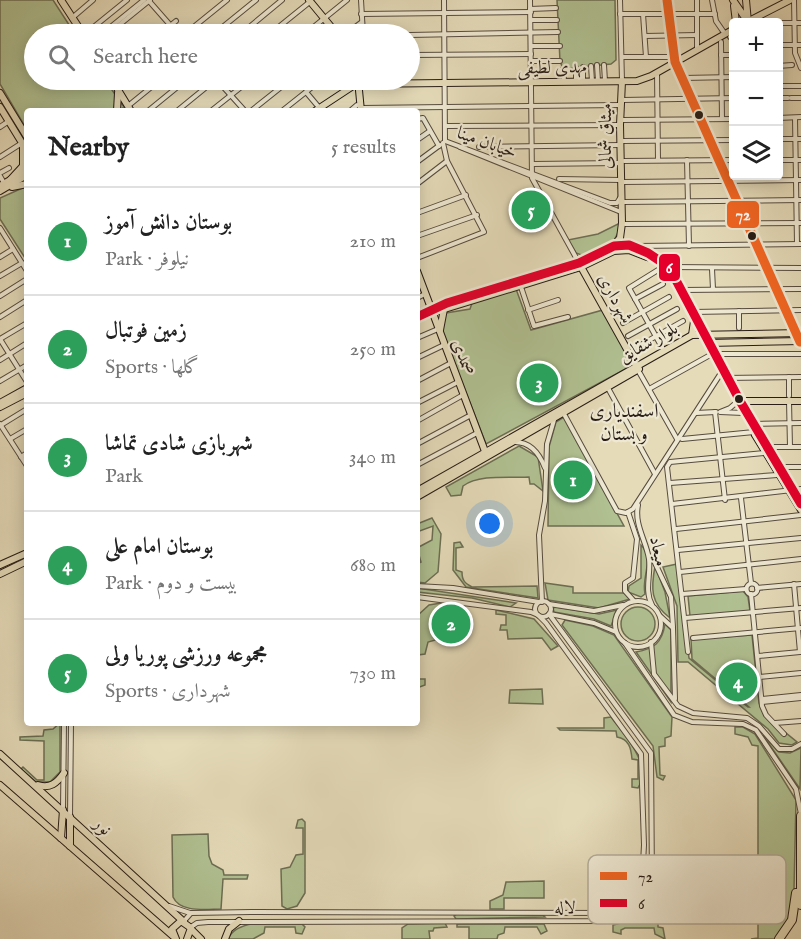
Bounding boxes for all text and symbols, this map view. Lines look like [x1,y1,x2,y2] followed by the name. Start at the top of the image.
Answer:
[729,18,783,180] map controls
[729,18,783,72] button: +
[24,24,420,90] search box
[45,41,78,74] icon: search
[93,43,198,71] text: Search here
[517,56,587,81] street label: مهدی لطیفی
[729,72,783,126] button: −
[595,103,618,169] street label: میثاق شمالی
[693,109,705,121] unlabelled marker
[453,122,520,165] street label: خیابان مینا
[729,126,783,180] button: layers
[48,131,129,164] text: Nearby
[331,135,396,160] text: 5 results
[512,188,550,232] pin: 5
[726,200,760,229] line badge: 72
[736,206,751,226] text: 72
[105,209,232,237] text: بوستان دانش آموز
[64,229,71,254] text: 1
[350,229,396,254] text: 210 m
[746,230,758,242] unlabelled marker
[105,247,189,272] text: Park · نیلوفر
[658,253,681,282] line badge: 6
[666,259,674,279] text: 6
[592,270,638,328] street label: شهرداری
[105,317,187,345] text: زمین فوتبال
[615,318,682,369] street label: بلوار شقایق
[445,336,480,379] street label: صمدی
[63,337,72,362] text: 2
[350,337,396,362] text: 250 m
[105,355,199,380] text: Sports · گلها
[520,360,558,406] pin: 3
[733,393,745,405] unlabelled marker
[589,399,659,447] district label: اسفندیاری و بستان
[105,430,253,458] text: شهربازی شادی تماشا
[64,445,71,470] text: 3
[349,445,396,470] text: 340 m
[554,458,592,502] pin: 1
[105,464,143,489] text: Park
[475,509,504,538] your location
[105,533,213,561] text: بوستان امام علی
[643,534,672,568] street label: میعاد
[63,553,72,578] text: 4
[350,553,396,578] text: 680 m
[105,571,238,596] text: Park · بیست و دوم
[432,602,470,646] pin: 2
[105,641,267,669] text: مجموعه ورزشی پوریا ولی
[718,660,758,704] pin: 4
[64,661,71,686] text: 5
[350,661,396,686] text: 730 m
[105,679,231,704] text: Sports · شهرداری
[87,812,116,841] street label: نور
[588,855,786,924] legend
[638,868,653,888] text: 72
[638,895,645,915] text: 6
[554,897,576,920] street label: لاله

